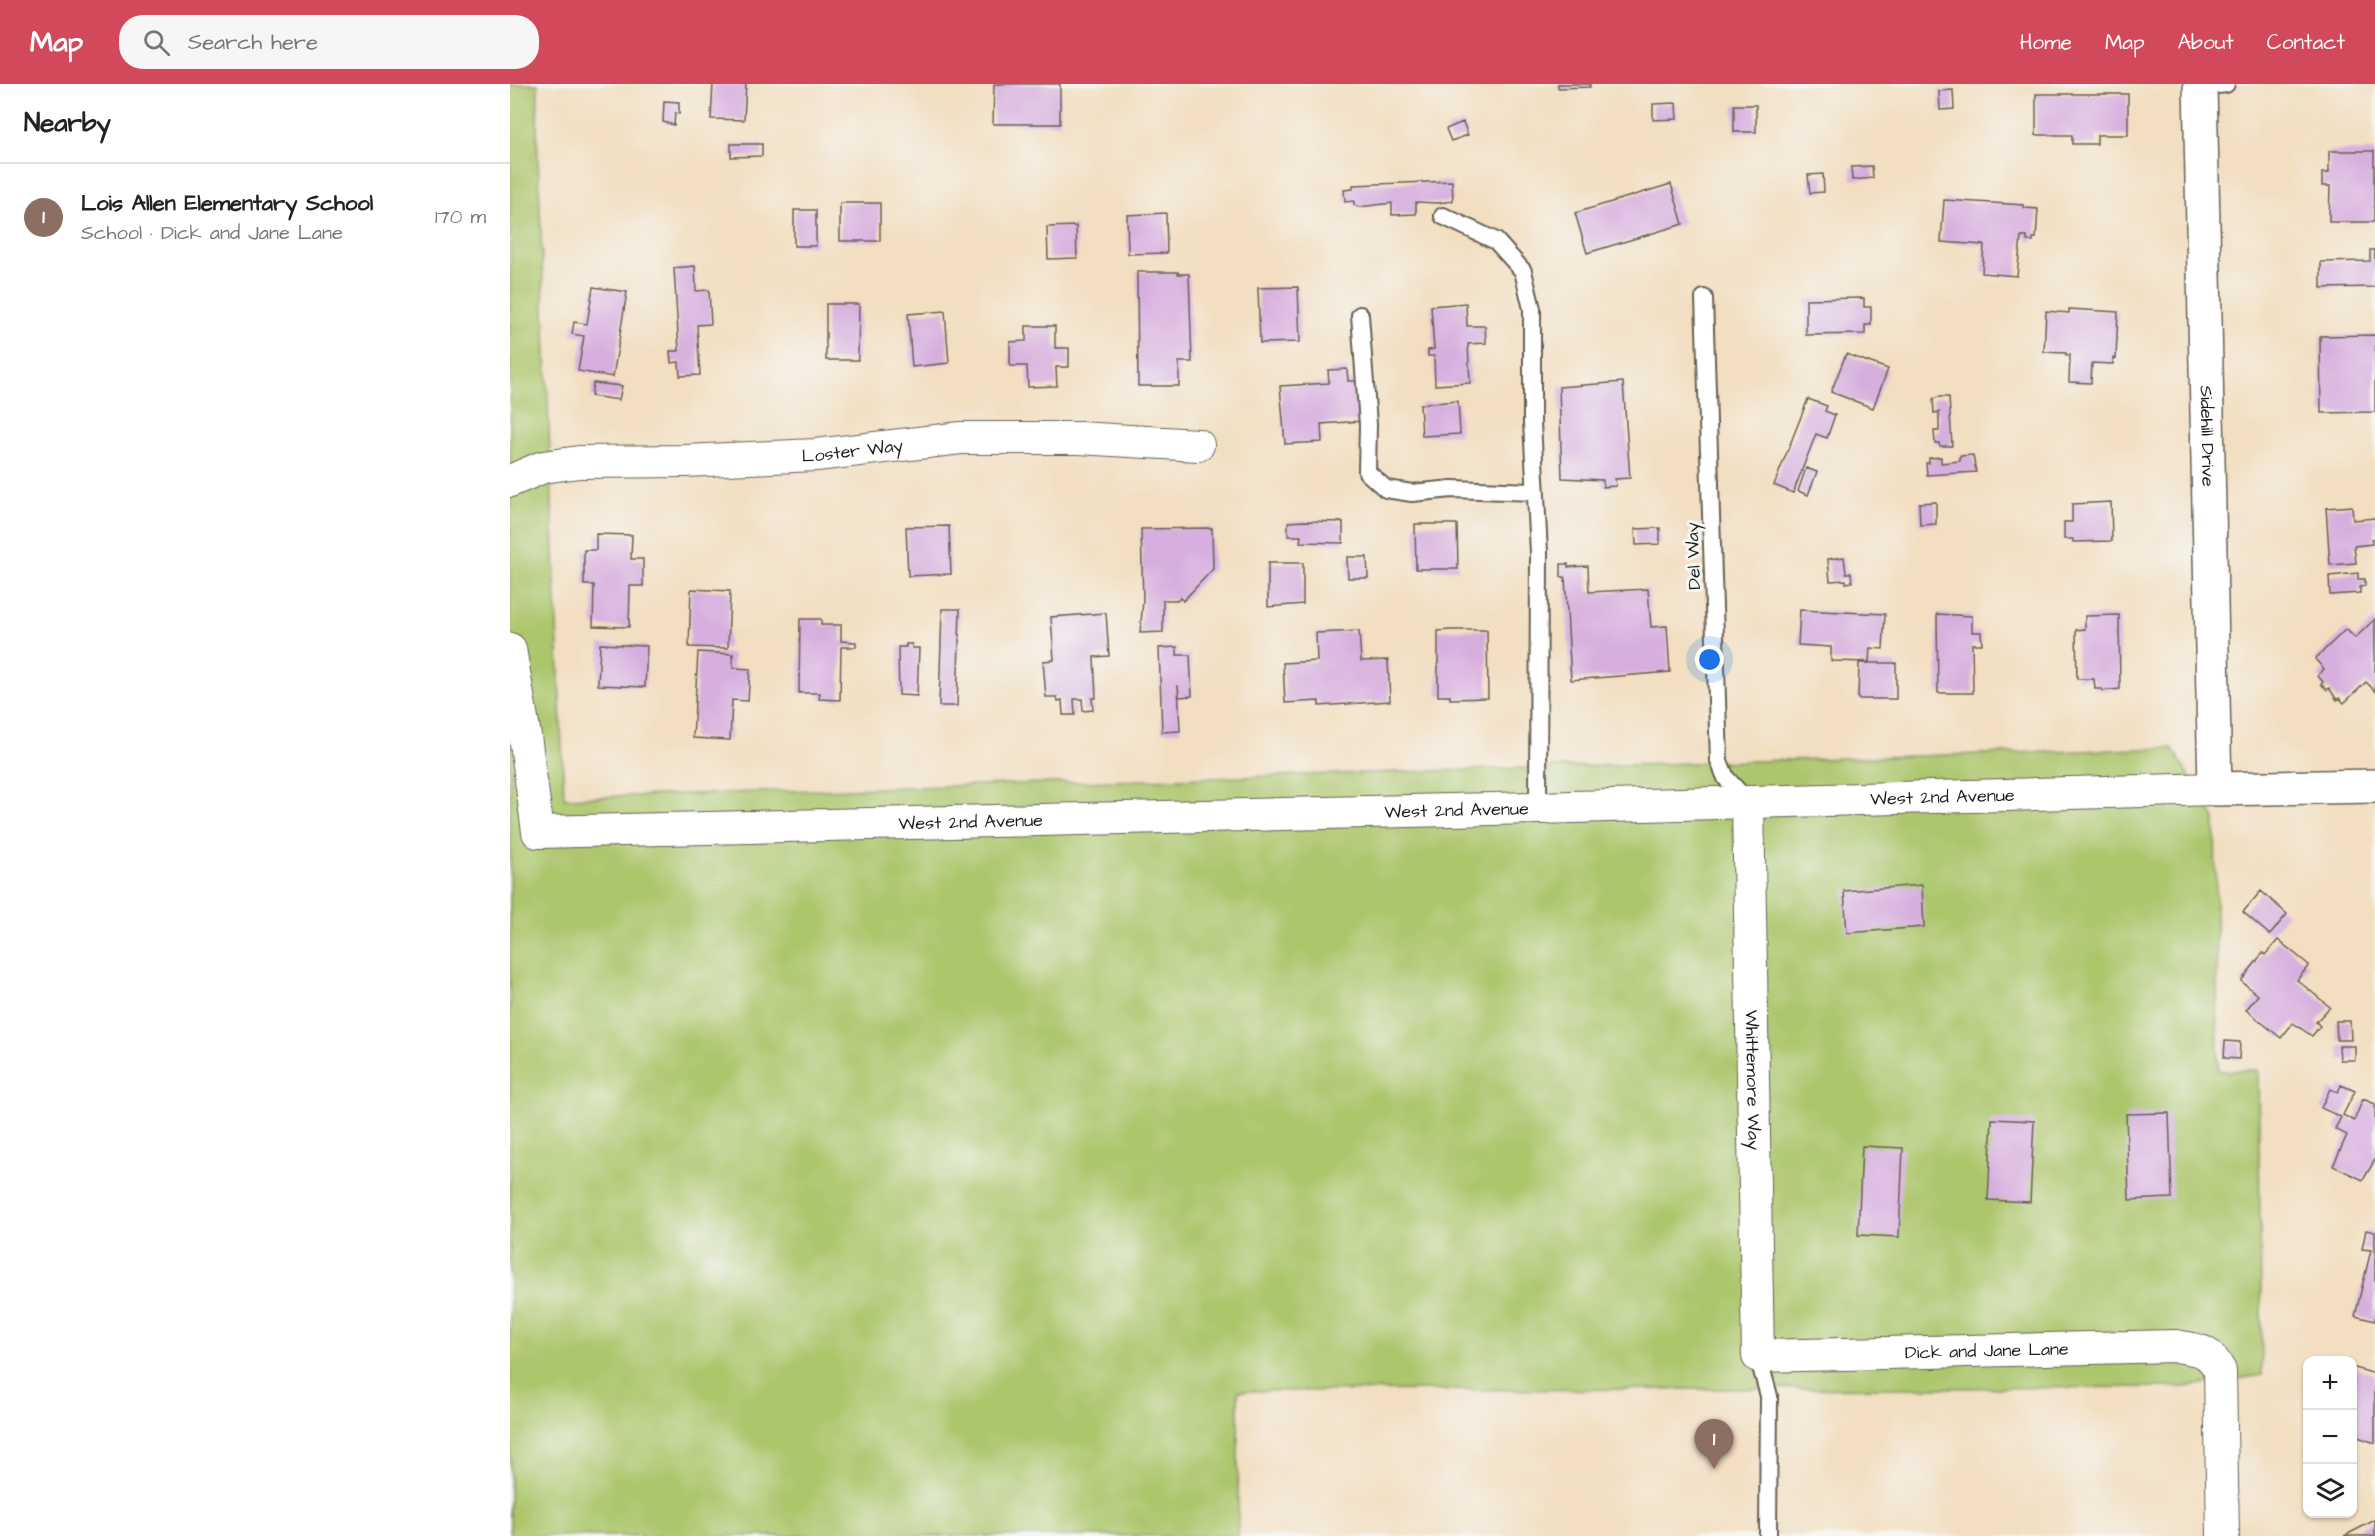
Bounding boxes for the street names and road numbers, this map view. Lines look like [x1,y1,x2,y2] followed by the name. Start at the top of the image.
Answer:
[2193,385,2221,487] street label: Sidehill Drive
[801,433,905,469] street label: Loster Way
[1680,522,1708,590] street label: Del Way
[1870,783,2015,812] street label: West 2nd Avenue
[1384,796,1529,825] street label: West 2nd Avenue
[898,808,1044,836] street label: West 2nd Avenue
[1739,1010,1766,1150] street label: Whittemore Way
[1905,1337,2069,1365] street label: Dick and Jane Lane

